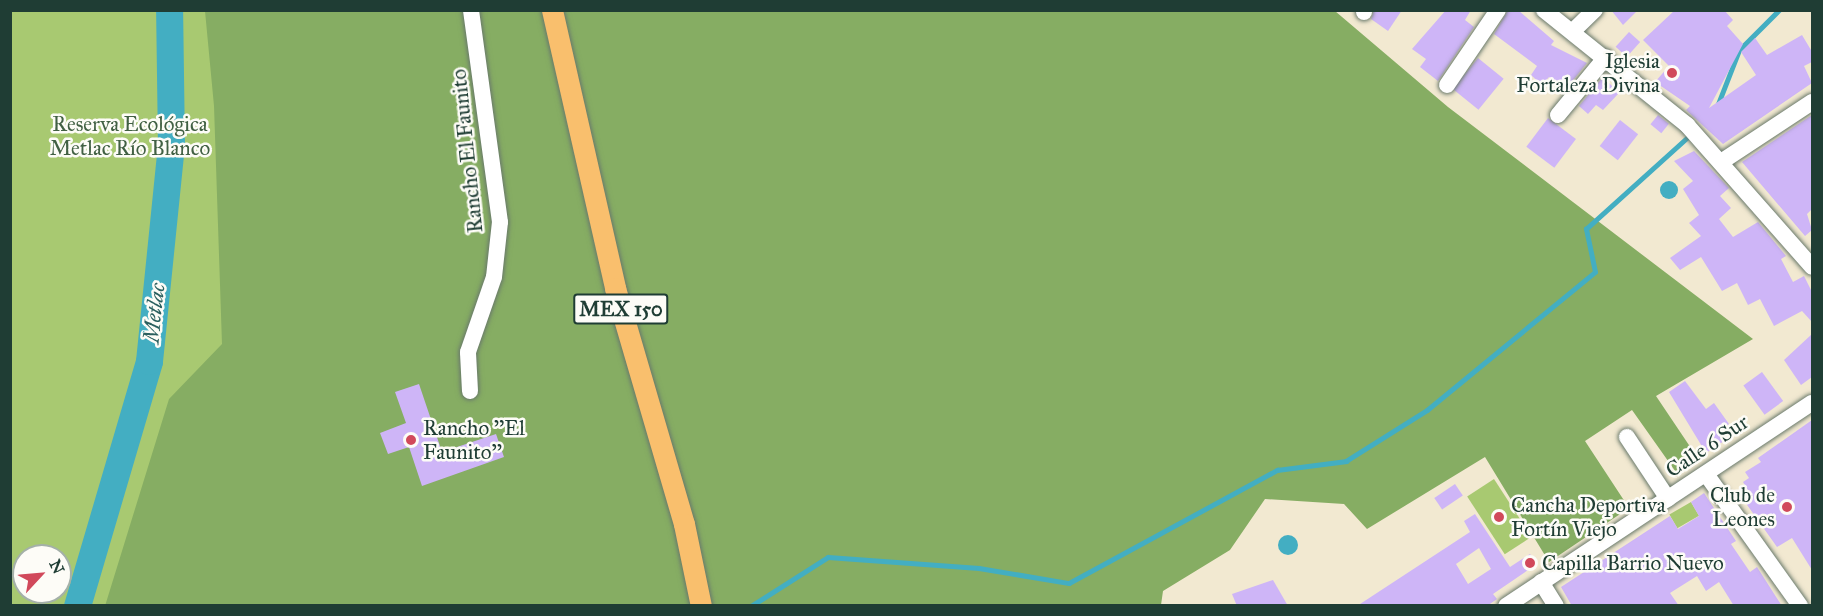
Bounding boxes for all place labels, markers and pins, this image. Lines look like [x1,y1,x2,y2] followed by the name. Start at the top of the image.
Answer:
[1516,48,1660,98] place label: Iglesia Fortaleza Divina
[1665,66,1679,80] marker: Iglesia Fortaleza Divina
[423,415,525,465] place label: Rancho ''El Faunito''
[404,433,418,447] marker: Rancho ''El Faunito''
[1710,482,1775,532] place label: Club de Leones
[1511,492,1666,542] place label: Cancha Deportiva Fortín Viejo
[1780,500,1794,514] marker: Club de Leones
[1492,510,1506,524] marker: Cancha Deportiva Fortín Viejo
[1542,550,1724,576] place label: Capilla Barrio Nuevo
[1523,556,1537,570] marker: Capilla Barrio Nuevo

